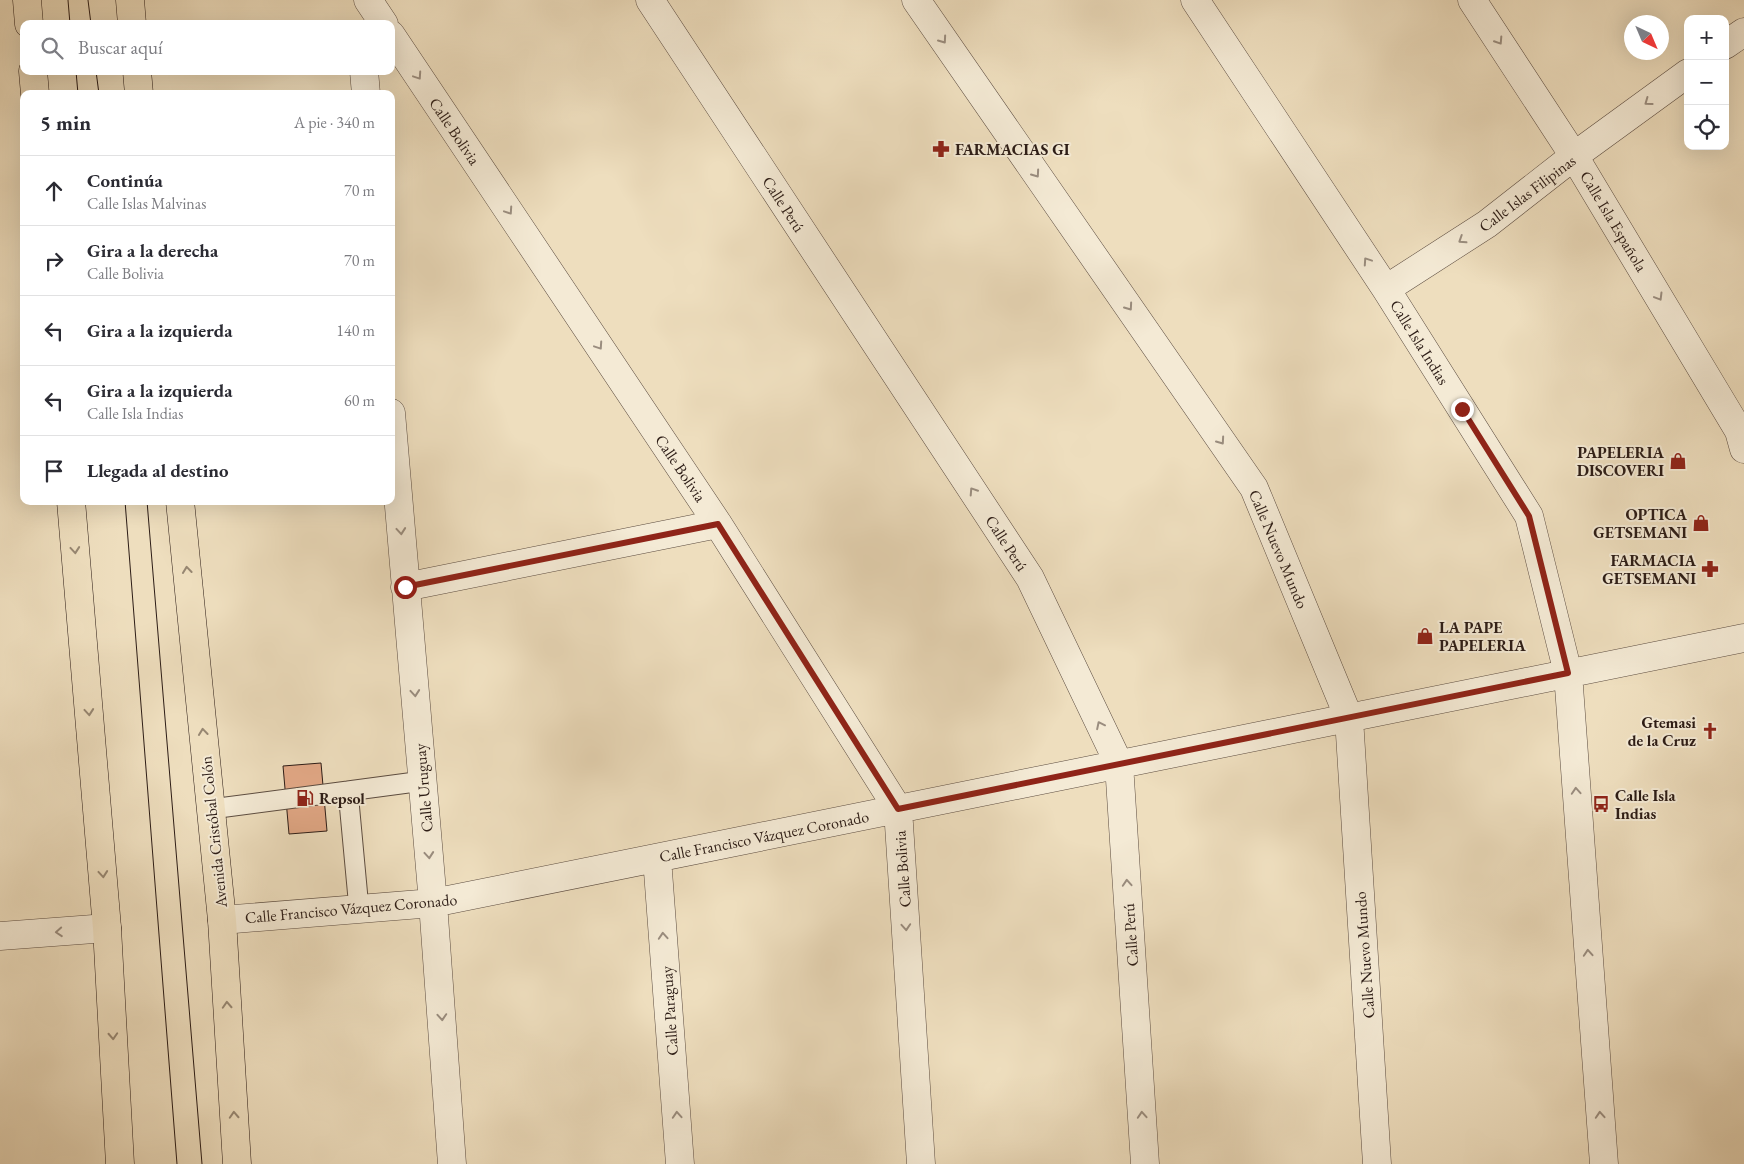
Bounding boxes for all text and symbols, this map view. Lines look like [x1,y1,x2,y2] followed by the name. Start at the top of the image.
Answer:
[1624,15,1669,60] north arrow
[1684,15,1729,150] map controls
[1684,15,1729,60] button: +
[20,20,395,75] search box
[38,34,66,62] icon: search
[937,34,946,44] one-way arrow
[78,35,163,60] text: Buscar aquí
[1493,35,1502,44] one-way arrow
[1684,60,1729,105] button: −
[412,70,422,79] one-way arrow
[424,93,485,170] street label: Calle Bolivia
[1645,96,1654,105] one-way arrow
[1684,105,1729,150] button: locate
[40,109,91,136] text: 5 min
[294,112,375,133] text: A pie · 340 m
[931,139,951,159] pharmacy icon: FARMACIAS GI
[955,139,1070,160] place label: FARMACIAS GI
[1475,150,1580,237] street label: Calle Islas Filipinas
[1575,167,1652,276] street label: Calle Isla Española
[87,168,163,193] text: Continúa
[1030,168,1039,177] one-way arrow
[758,172,810,237] street label: Calle Perú
[40,177,68,205] icon: ahead
[344,180,375,201] text: 70 m
[87,193,206,214] text: Calle Islas Malvinas
[503,205,512,214] one-way arrow
[1458,234,1467,244] one-way arrow
[87,238,218,263] text: Gira a la derecha
[40,247,68,275] icon: right
[344,250,375,271] text: 70 m
[1364,257,1373,266] one-way arrow
[87,263,164,284] text: Calle Bolivia
[1653,292,1663,301] one-way arrow
[1385,296,1454,389] street label: Calle Isla Indias
[1123,301,1132,311] one-way arrow
[40,317,68,345] icon: left
[87,318,233,343] text: Gira a la izquierda
[336,320,375,341] text: 140 m
[593,340,602,349] one-way arrow
[87,378,233,403] text: Gira a la izquierda
[40,387,68,415] icon: left
[344,390,375,411] text: 60 m
[1451,398,1474,421] route end
[87,403,183,424] text: Calle Isla Indias
[650,430,711,507] street label: Calle Bolivia
[1215,435,1224,444] one-way arrow
[1577,442,1664,481] place label: PAPELERIA DISCOVERI
[1668,451,1688,471] shop icon: PAPELERIA DISCOVERI
[40,457,68,485] icon: arrive
[87,458,229,483] text: Llegada al destino
[969,487,979,496] one-way arrow
[1244,487,1313,612] street label: Calle Nuevo Mundo
[1593,504,1687,543] place label: OPTICA GETSEMANI
[981,511,1033,576] street label: Calle Perú
[1691,513,1711,533] shop icon: OPTICA GETSEMANI
[395,527,406,535] one-way arrow
[69,546,80,554] one-way arrow
[1602,550,1696,589] place label: FARMACIA GETSEMANI
[1700,559,1720,579] pharmacy icon: FARMACIA GETSEMANI
[182,566,193,574] one-way arrow
[394,576,417,599] route start
[1439,617,1526,656] place label: LA PAPE PAPELERIA
[1415,626,1435,646] shop icon: LA PAPE PAPELERIA
[409,689,420,697] one-way arrow
[83,708,94,716] one-way arrow
[1628,712,1696,751] place label: Gtemasi de la Cruz
[1096,721,1107,730] one-way arrow
[1700,721,1720,741] church icon: Gtemasi de la Cruz
[198,727,209,735] one-way arrow
[409,742,438,833] street label: Calle Uruguay
[195,755,232,910] street label: Avenida Cristóbal Colón
[1615,785,1677,824] place label: Calle Isla Indias
[1571,787,1582,795] one-way arrow
[295,788,315,808] fuel station icon: Repsol
[319,788,365,809] place label: Repsol
[1591,794,1611,814] bus stop icon: Calle Isla Indias
[658,806,871,867] street label: Calle Francisco Vázquez Coronado
[889,829,916,908] street label: Calle Bolivia
[423,851,434,859] one-way arrow
[97,870,108,878] one-way arrow
[1121,879,1132,887] one-way arrow
[244,889,458,928] street label: Calle Francisco Vázquez Coronado
[1350,891,1379,1019] street label: Calle Nuevo Mundo
[1118,902,1143,967] street label: Calle Perú
[900,924,911,932] one-way arrow
[55,926,63,937] one-way arrow
[657,932,668,940] one-way arrow
[1583,949,1594,957] one-way arrow
[656,965,683,1056] street label: Calle Paraguay
[221,1001,232,1009] one-way arrow
[436,1013,447,1021] one-way arrow
[108,1032,118,1040] one-way arrow
[228,1111,239,1119] one-way arrow
[671,1111,682,1119] one-way arrow
[1136,1111,1147,1119] one-way arrow
[1595,1111,1606,1119] one-way arrow

